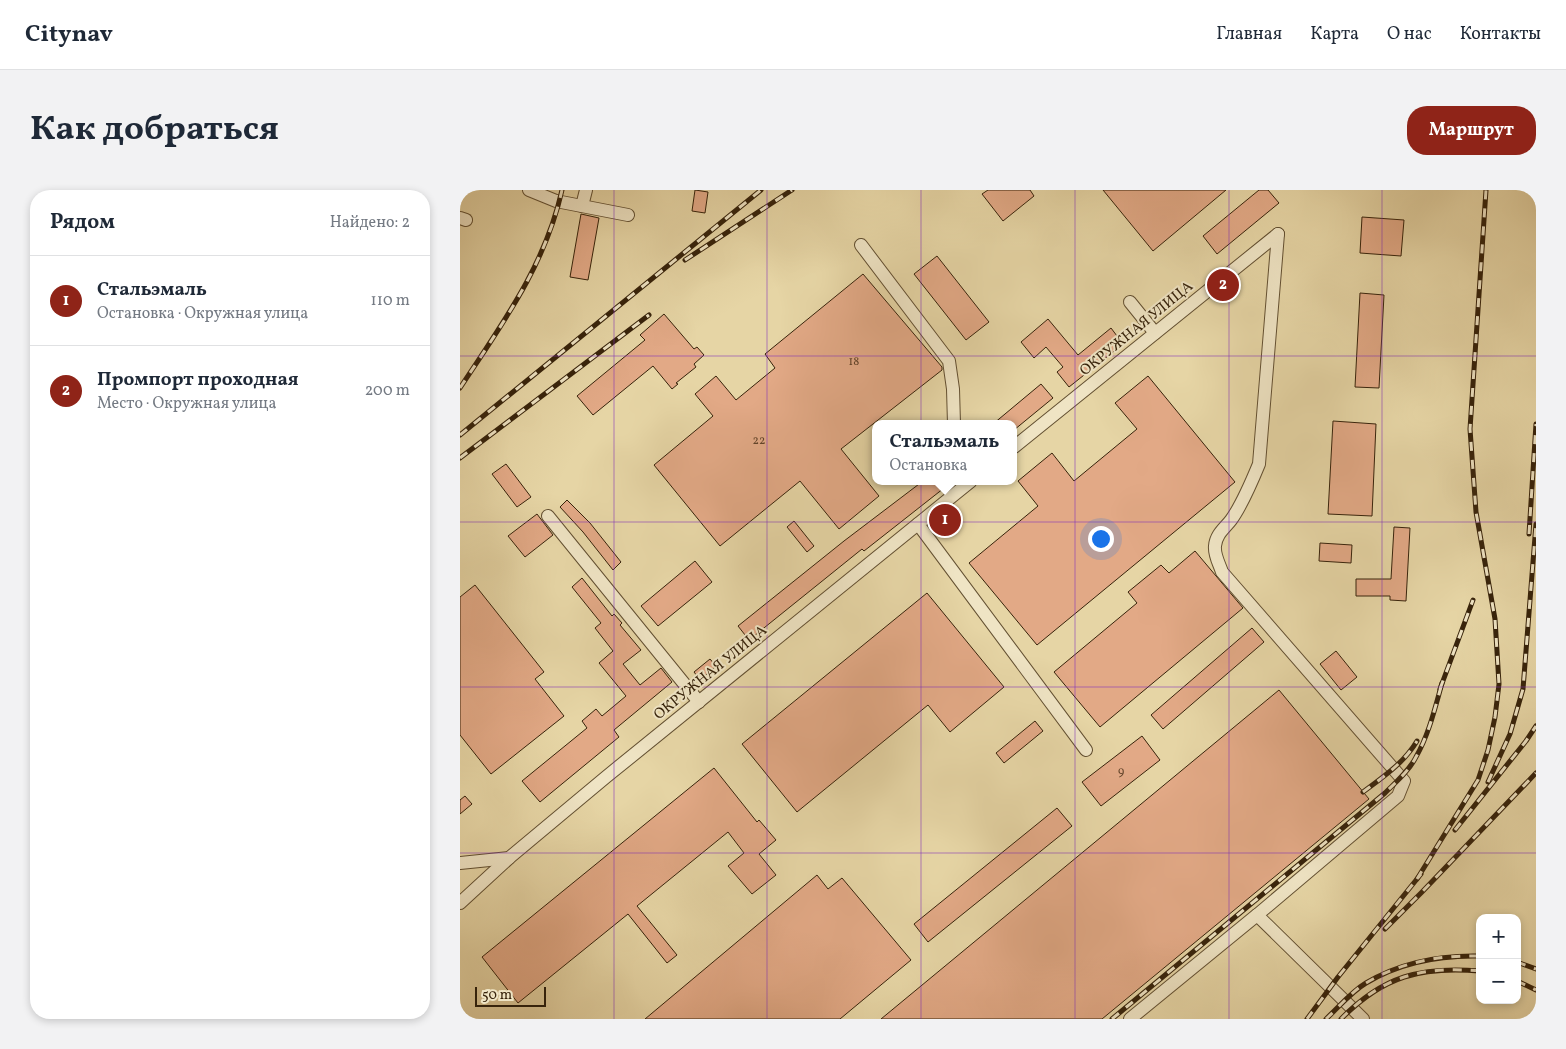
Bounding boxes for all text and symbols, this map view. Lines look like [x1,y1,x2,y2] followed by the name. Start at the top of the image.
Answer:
[25,18,113,52] text: Citynav
[1216,22,1282,47] text: Главная
[1310,22,1359,47] text: Карта
[1387,22,1432,47] text: О нас
[1460,22,1541,47] text: Контакты
[30,106,279,154] text: Как добраться
[1407,106,1536,155] button: Маршрут
[50,208,115,237] text: Рядом
[330,212,410,234] text: Найдено: 2
[1207,266,1239,304] pin: 2
[97,277,207,303] text: Стальэмаль
[1076,277,1199,382] street label: ОКРУЖНАЯ УЛИЦА
[63,290,69,312] text: 1
[371,290,410,312] text: 110 m
[97,303,308,325] text: Остановка · Окружная улица
[849,354,859,370] house number: 18
[97,367,299,393] text: Промпорт проходная
[62,380,70,402] text: 2
[365,380,410,402] text: 200 m
[97,393,276,415] text: Место · Окружная улица
[872,420,1017,485] popup
[890,429,999,455] text: Стальэмаль
[753,433,765,449] house number: 22
[890,455,967,477] text: Остановка
[929,501,961,539] pin: 1
[1088,526,1114,552] your location
[650,621,773,726] street label: ОКРУЖНАЯ УЛИЦА
[1118,764,1124,780] house number: 9
[1476,914,1521,1004] map controls
[1476,914,1521,959] button: +
[1476,959,1521,1004] button: −
[475,984,546,1007] scale bar
[482,986,512,1005] text: 50 m

